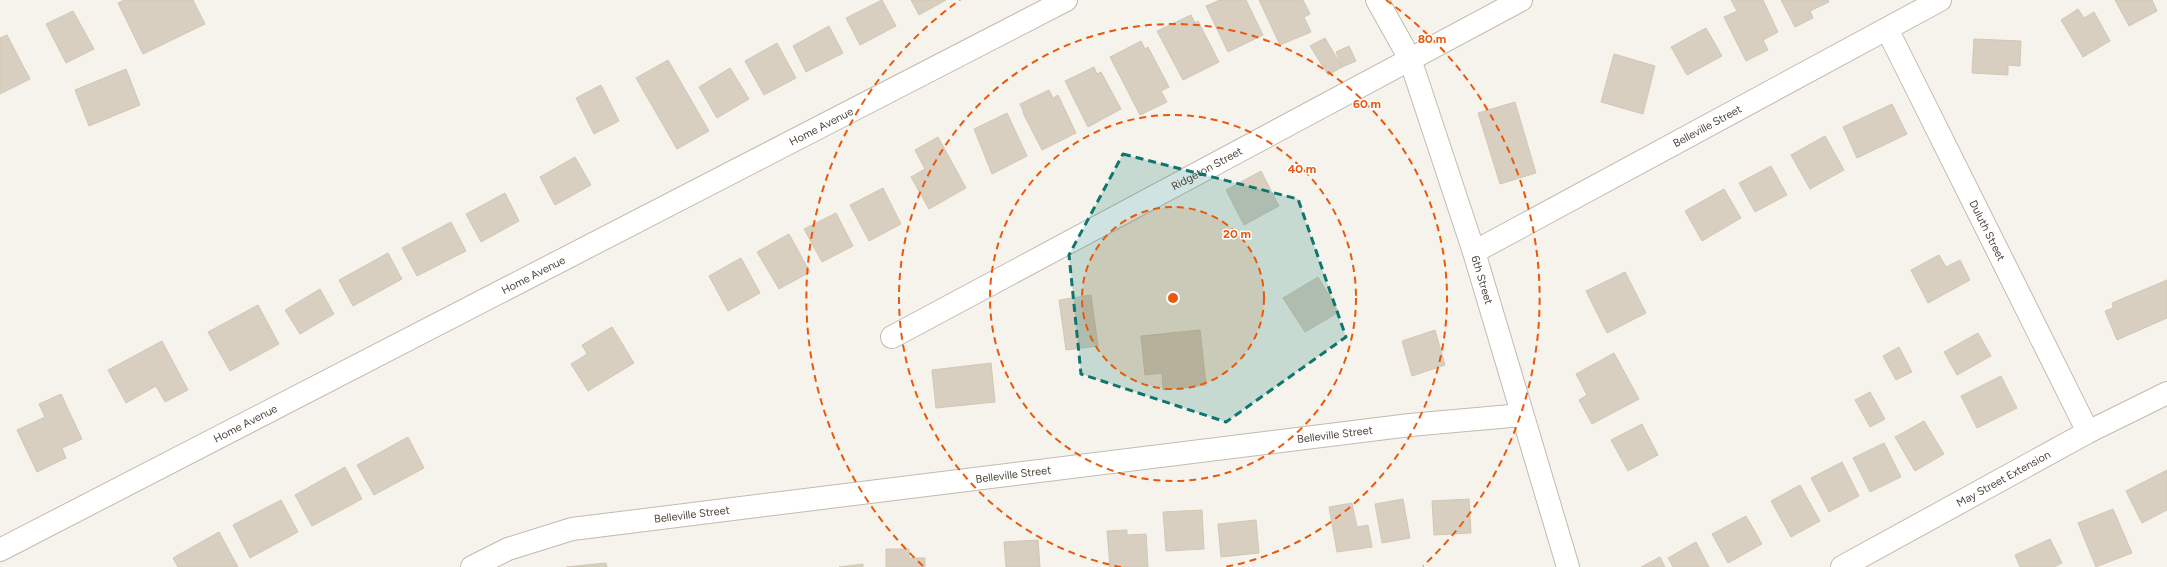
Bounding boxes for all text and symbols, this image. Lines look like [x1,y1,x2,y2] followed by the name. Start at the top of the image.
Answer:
[1418,32,1446,46] text: 80 m
[1353,97,1381,111] text: 60 m
[1671,103,1744,150] street label: Belleville Street
[787,105,855,149] street label: Home Avenue
[1169,145,1245,193] street label: Ridgeton Street
[1288,162,1316,176] text: 40 m
[1966,198,2008,263] street label: Duluth Street
[1223,227,1251,241] text: 20 m
[499,254,568,297] street label: Home Avenue
[1468,254,1495,306] street label: 6th Street
[1166,291,1180,305] centre of rings
[211,402,280,446] street label: Home Avenue
[1296,424,1374,446] street label: Belleville Street
[1954,448,2053,510] street label: May Street Extension
[975,464,1052,486] street label: Belleville Street
[653,503,730,526] street label: Belleville Street

